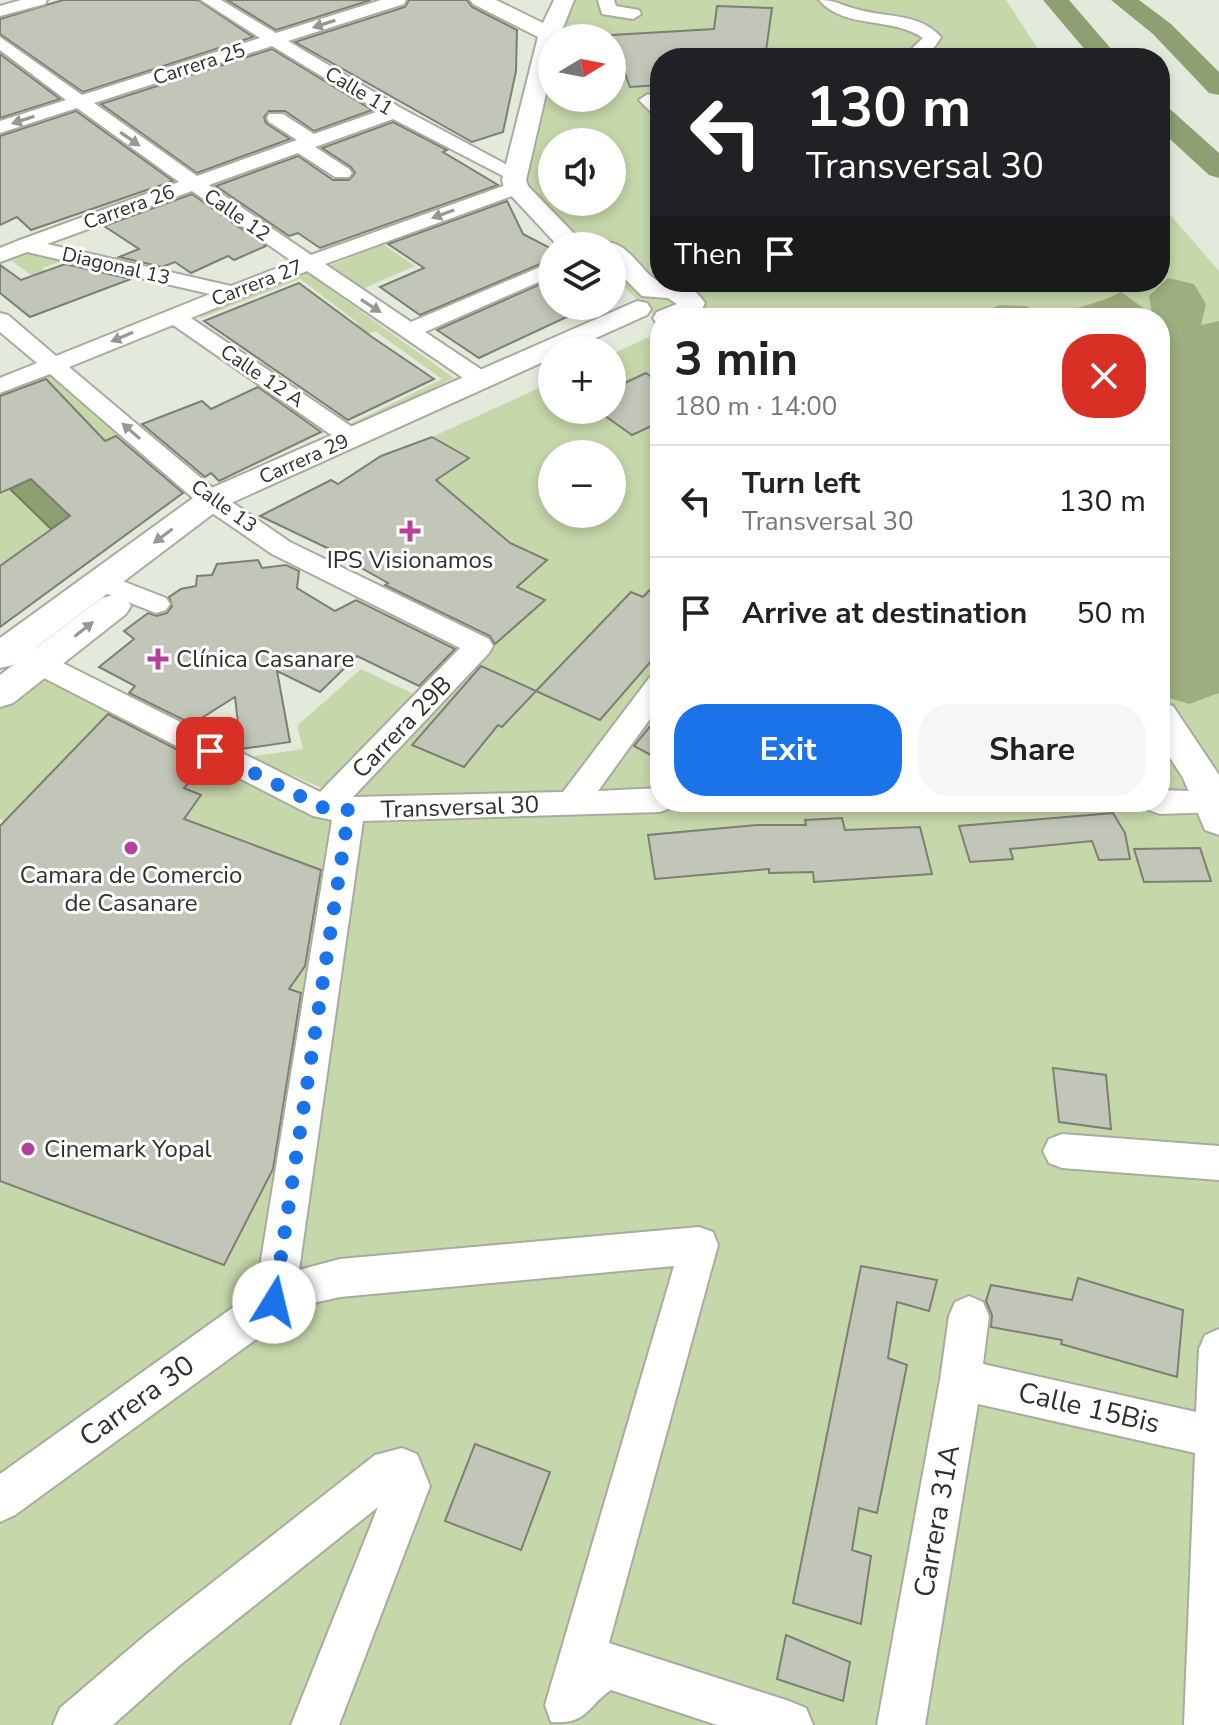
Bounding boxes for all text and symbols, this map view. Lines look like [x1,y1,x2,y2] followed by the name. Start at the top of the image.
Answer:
[312,18,336,31] one-way arrow
[538,24,626,112] north arrow
[538,24,626,528] map controls
[149,36,249,92] street label: Carrera 25
[320,60,398,122] street label: Calle 11
[806,69,971,146] text: 130 m
[674,80,778,184] icon: left
[10,114,34,126] one-way arrow
[538,128,626,216] button: sound
[120,131,141,146] one-way arrow
[806,142,1044,191] text: Transversal 30
[80,178,178,236] street label: Carrera 26
[198,182,276,248] street label: Calle 12
[431,208,455,221] one-way arrow
[538,232,626,320] button: layers
[758,232,802,276] icon: arrive
[674,234,742,275] text: Then
[59,240,173,292] street label: Diagonal 13
[208,253,306,313] street label: Carrera 27
[361,299,382,314] one-way arrow
[674,326,798,392] text: 3 min
[110,330,133,343] one-way arrow
[1062,334,1146,418] button: close
[538,336,626,424] button: +
[215,338,309,414] street label: Calle 12 A
[674,389,837,424] text: 180 m · 14:00
[121,423,141,440] one-way arrow
[255,427,353,491] street label: Carrera 29
[538,440,626,528] button: −
[742,463,860,504] text: Turn left
[186,473,262,539] street label: Calle 13
[674,479,718,523] icon: left
[1059,481,1146,522] text: 130 m
[742,504,914,539] text: Transversal 30
[399,520,421,542] marker: IPS Visionamos
[153,527,174,543] one-way arrow
[327,544,493,576] place label: IPS Visionamos
[674,591,718,635] icon: arrive
[742,593,1027,634] text: Arrive at destination
[1077,593,1146,634] text: 50 m
[74,622,94,638] one-way arrow
[176,643,354,675] place label: Clínica Casanare
[147,648,169,670] marker: Clínica Casanare
[345,669,459,785] street label: Carrera 29B
[674,704,902,796] button: Exit
[918,704,1146,796] button: Share
[176,717,244,785] pin
[188,729,232,773] icon: arrive
[380,788,540,826] street label: Transversal 30
[122,839,140,857] marker: Camara de Comercio de Casanare
[20,859,242,919] place label: Camara de Comercio de Casanare
[44,1133,212,1165] place label: Cinemark Yopal
[19,1140,37,1158] marker: Cinemark Yopal
[232,1260,316,1344] position arrow
[72,1346,202,1456] street label: Carrera 30
[1014,1373,1164,1443] street label: Calle 15Bis
[905,1442,969,1600] street label: Carrera 31A

